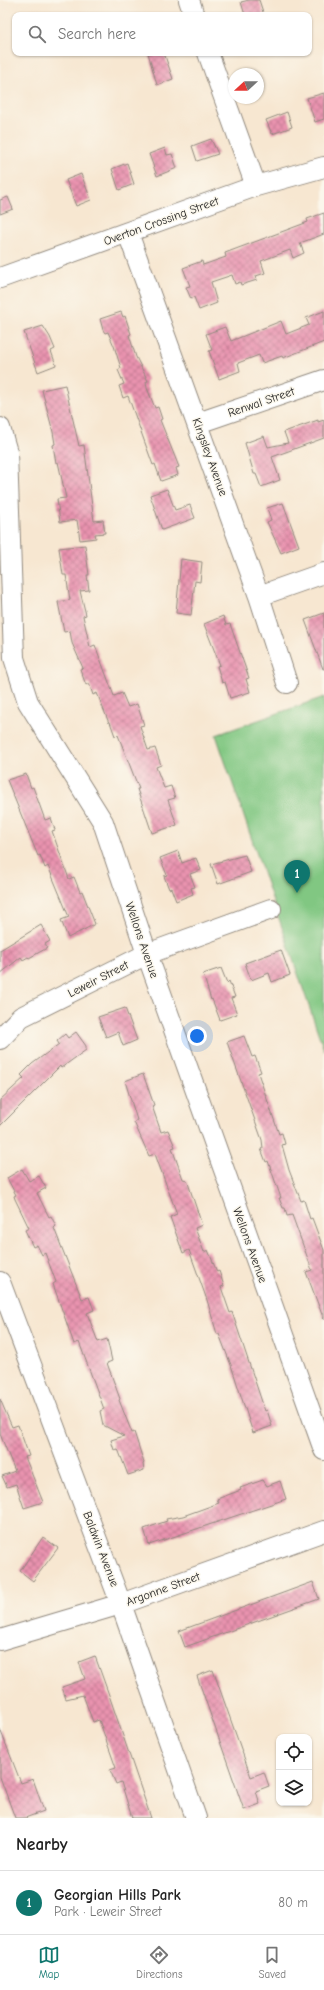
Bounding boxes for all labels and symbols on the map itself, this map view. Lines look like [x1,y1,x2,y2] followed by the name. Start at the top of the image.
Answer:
[228,68,264,104] north arrow
[102,193,221,248] street label: Overton Crossing Street
[226,384,297,420] street label: Renwal Street
[189,416,231,498] street label: Kingsley Avenue
[284,860,310,893] pin: 1
[122,900,162,980] street label: Wellons Avenue
[65,957,131,1000] street label: Leweir Street
[187,1026,207,1046] your location
[230,1205,270,1285] street label: Wellons Avenue
[80,1509,122,1589] street label: Baldwin Avenue
[124,1569,202,1609] street label: Argonne Street

